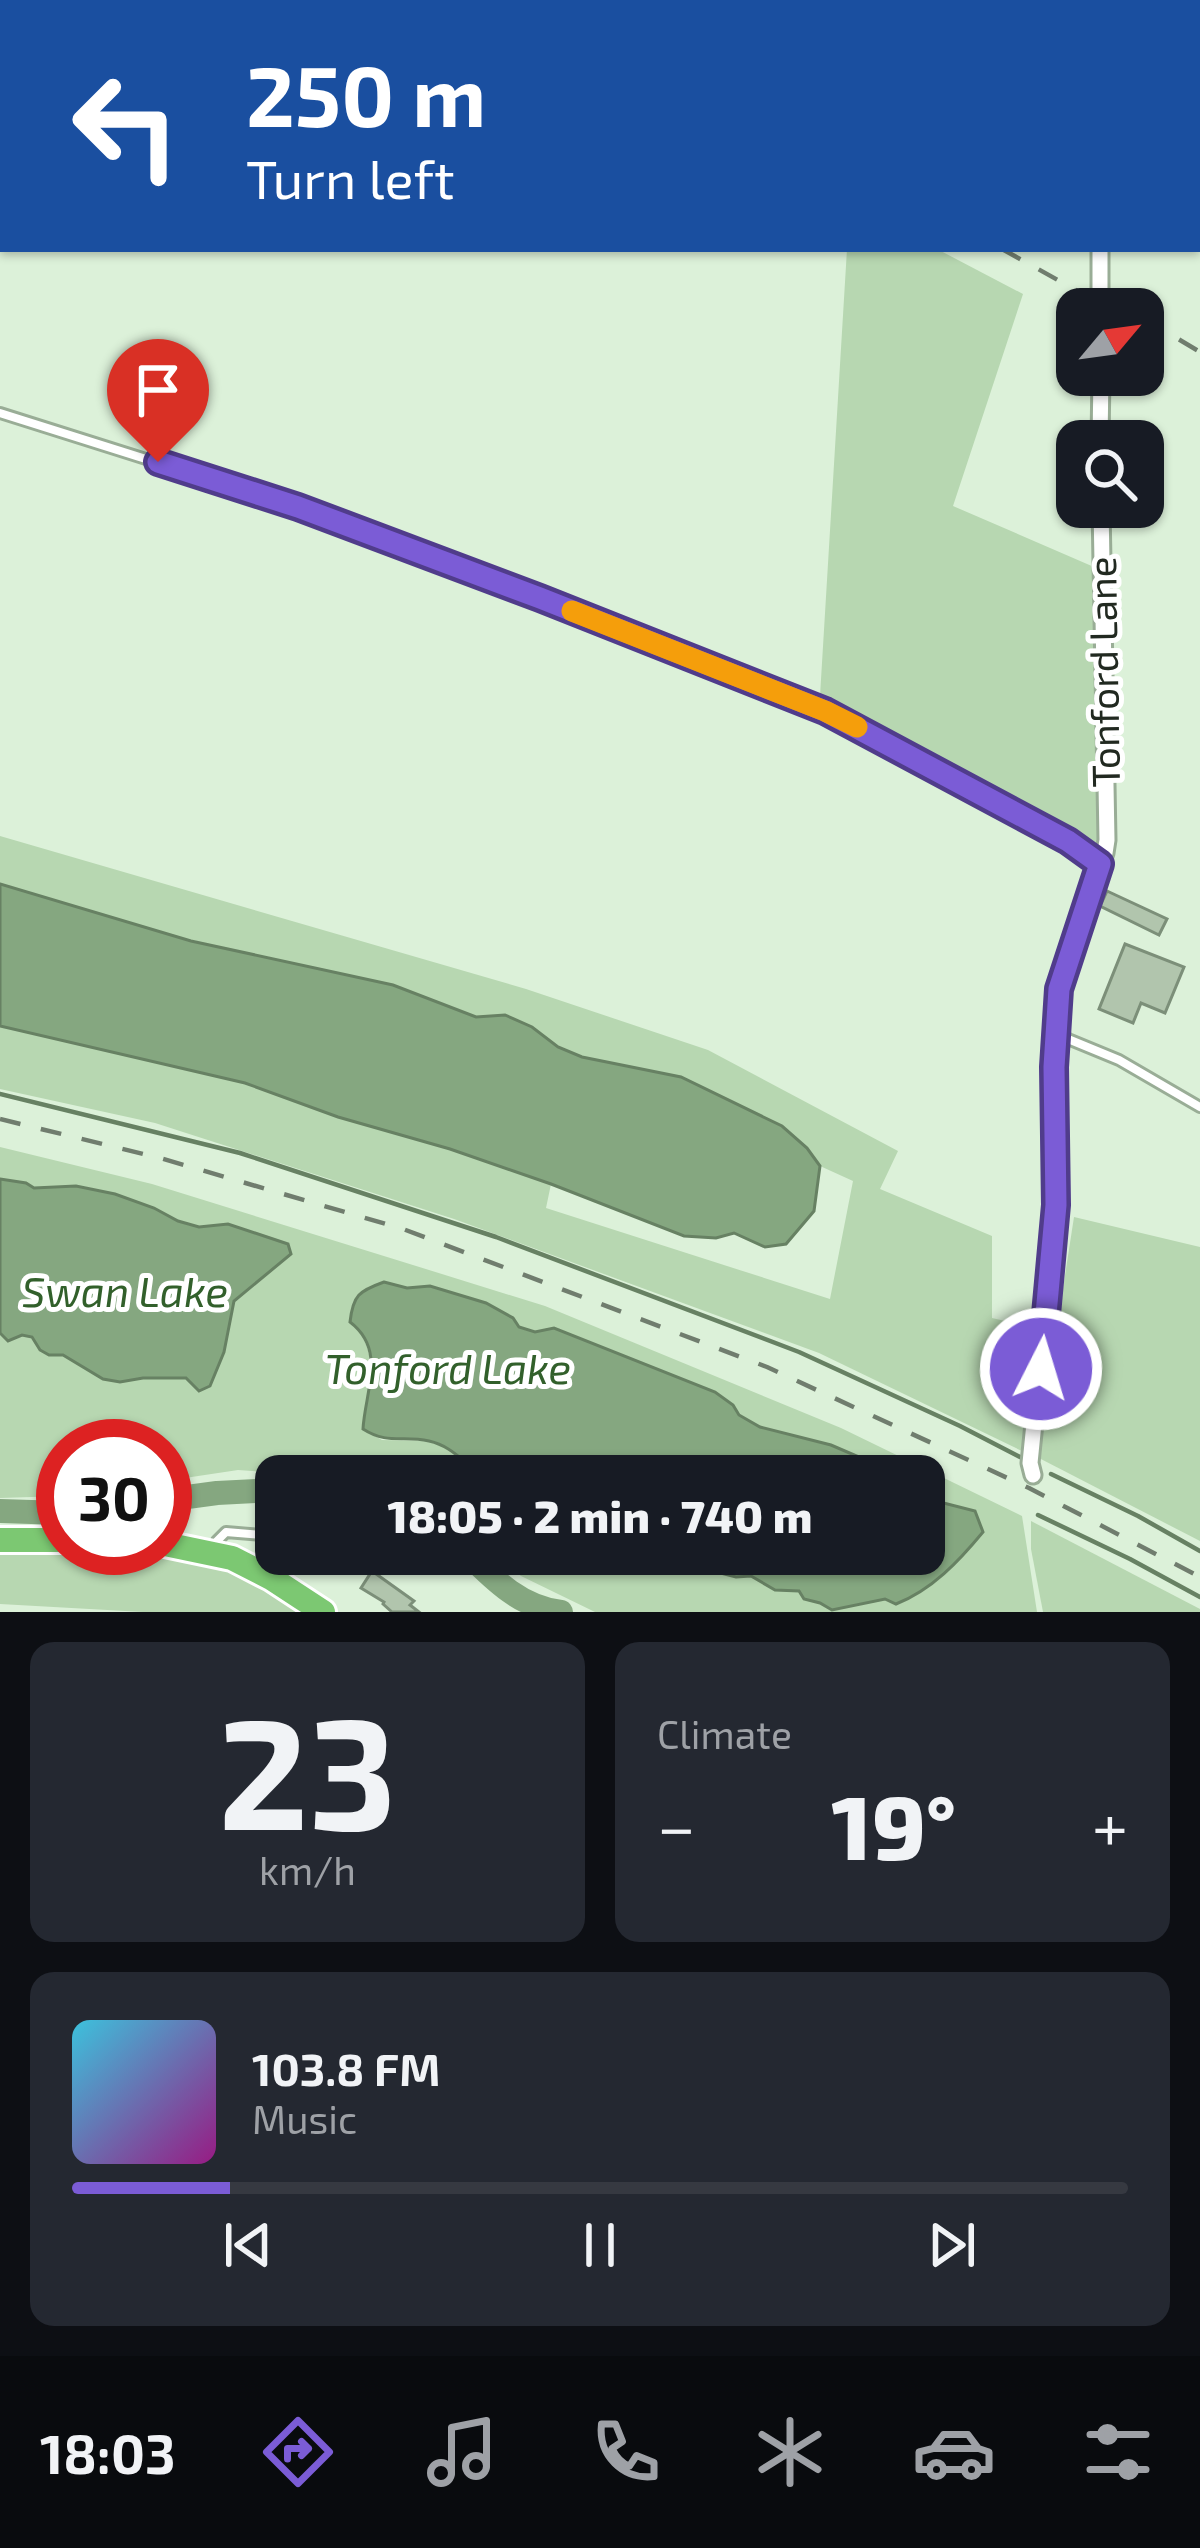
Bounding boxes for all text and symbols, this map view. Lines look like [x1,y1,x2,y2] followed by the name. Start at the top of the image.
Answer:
[246,43,486,144] text: 250 m
[48,48,204,204] icon: left
[246,145,455,210] text: Turn left
[1056,288,1164,396] north arrow
[1056,288,1164,528] map controls
[107,339,209,462] pin
[125,357,191,423] icon: arrive
[1056,420,1164,528] button: search
[1077,556,1128,788] street label: Tonford Lane
[22,1265,228,1315] water label: Swan Lake
[978,1306,1104,1432] position arrow
[325,1342,571,1393] water label: Tonford Lake
[36,1419,192,1575] speed limit sign: 30
[388,1488,812,1542] text: 18:05 · 2 min · 740 m
[218,1674,397,1861] text: 23
[657,1710,792,1757] text: Climate
[831,1770,956,1878] text: 19°
[657,1785,696,1864] text: −
[1092,1785,1128,1864] text: +
[259,1846,356,1893] text: km/h
[252,2041,440,2095] text: 103.8 FM
[252,2095,357,2142] text: Music
[215,2212,281,2278] icon: previous
[567,2212,633,2278] icon: pause
[919,2212,985,2278] icon: next
[256,2410,340,2494] icon: directions
[420,2410,504,2494] icon: music
[584,2410,668,2494] icon: phone
[748,2410,832,2494] icon: climate
[912,2410,996,2494] icon: car
[1076,2410,1160,2494] icon: filters
[40,2420,176,2485] text: 18:03

